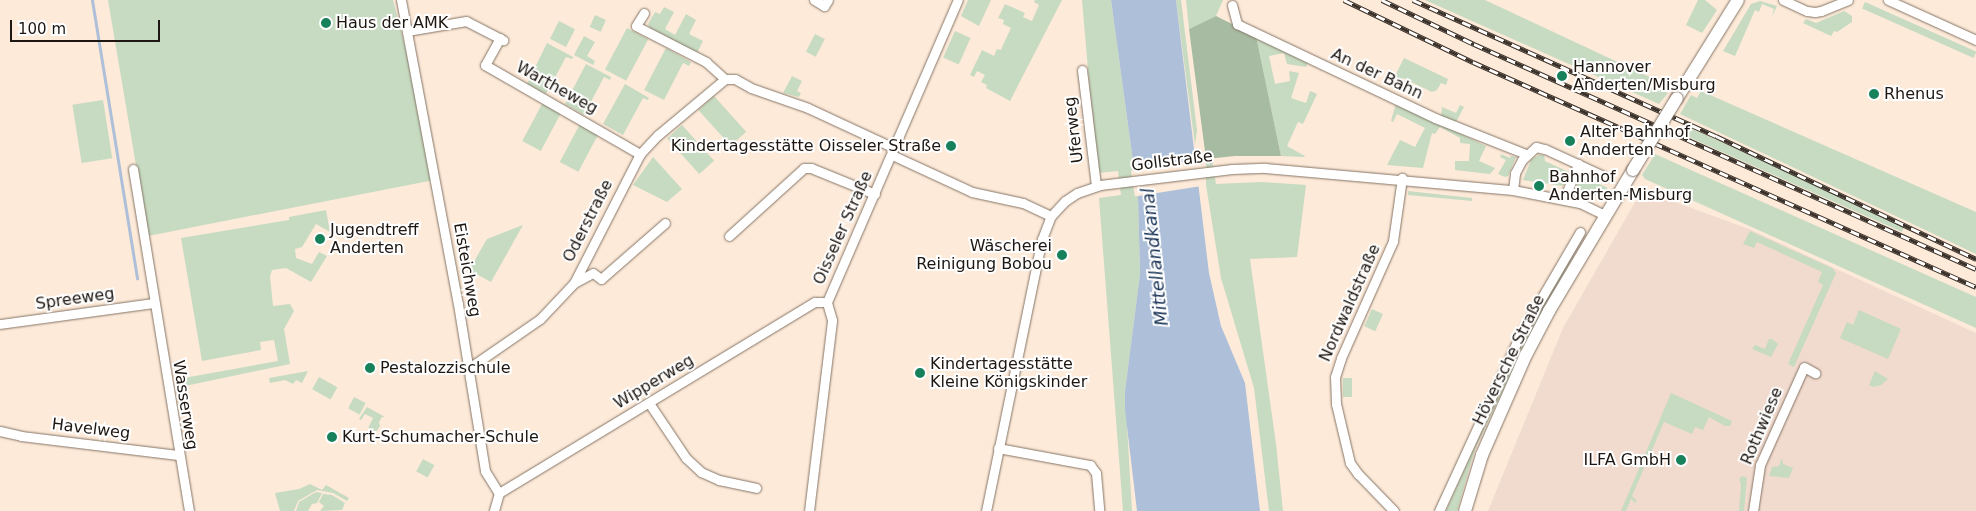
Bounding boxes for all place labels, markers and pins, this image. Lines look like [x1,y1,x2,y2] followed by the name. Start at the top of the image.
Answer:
[336,13,448,33] place label: Haus der AMK
[320,17,332,29] marker: Haus der AMK
[1573,57,1716,95] place label: Hannover Anderten/Misburg
[1555,69,1569,83] marker: Hannover Anderten/Misburg
[1884,84,1944,104] place label: Rhenus
[1868,88,1880,100] marker: Rhenus
[1580,122,1690,160] place label: Alter Bahnhof Anderten
[1564,135,1576,147] marker: Alter Bahnhof Anderten
[671,136,941,156] place label: Kindertagesstätte Oisseler Straße
[945,140,957,152] marker: Kindertagesstätte Oisseler Straße
[1549,167,1692,205] place label: Bahnhof Anderten-Misburg
[1533,180,1545,192] marker: Bahnhof Anderten-Misburg
[330,220,419,258] place label: Jugendtreff Anderten
[314,233,326,245] marker: Jugendtreff Anderten
[916,236,1052,274] place label: Wäscherei Reinigung Bobou
[1056,249,1068,261] marker: Wäscherei Reinigung Bobou
[930,354,1087,392] place label: Kindertagesstätte Kleine Königskinder
[380,358,511,378] place label: Pestalozzischule
[364,362,376,374] marker: Pestalozzischule
[914,367,926,379] marker: Kindertagesstätte Kleine Königskinder
[342,427,539,447] place label: Kurt-Schumacher-Schule
[326,431,338,443] marker: Kurt-Schumacher-Schule
[1583,450,1671,470] place label: ILFA GmbH
[1675,454,1687,466] marker: ILFA GmbH

